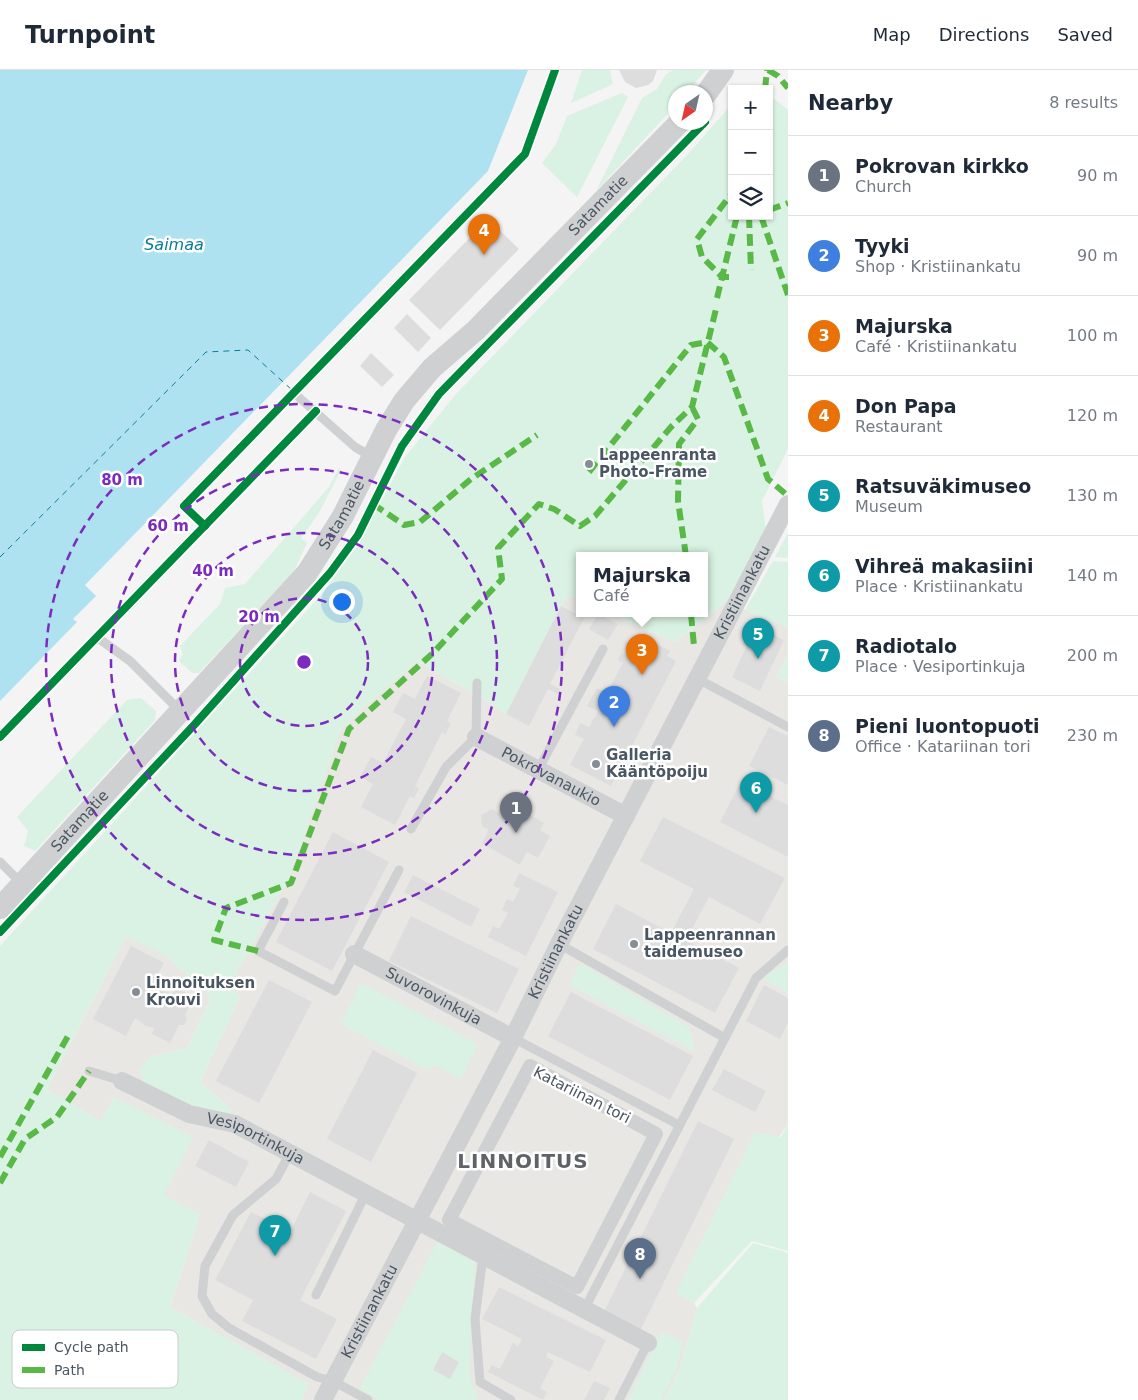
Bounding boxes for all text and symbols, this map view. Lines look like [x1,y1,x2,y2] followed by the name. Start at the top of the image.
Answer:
[25,21,155,49] text: Turnpoint
[873,24,911,45] text: Map
[939,24,1029,45] text: Directions
[1057,24,1113,45] text: Saved
[668,85,713,130] north arrow
[728,85,773,220] map controls
[728,85,773,130] button: +
[808,91,893,115] text: Nearby
[1049,93,1118,112] text: 8 results
[728,130,773,175] button: −
[855,155,1029,177] text: Pokrovan kirkko
[818,166,830,185] text: 1
[1077,166,1118,185] text: 90 m
[565,172,632,239] street label: Satamatie
[728,175,773,220] button: layers
[855,177,912,196] text: Church
[468,214,500,255] pin: 4
[144,235,204,254] water label: Saimaa
[855,235,910,257] text: Tyyki
[818,246,830,265] text: 2
[1077,246,1118,265] text: 90 m
[855,257,1021,276] text: Shop · Kristiinankatu
[855,315,953,337] text: Majurska
[818,326,830,345] text: 3
[1067,326,1118,345] text: 100 m
[855,337,1017,356] text: Café · Kristiinankatu
[855,395,957,417] text: Don Papa
[818,406,830,425] text: 4
[1067,406,1118,425] text: 120 m
[855,417,943,436] text: Restaurant
[599,446,717,481] place label: Lappeenranta Photo-Frame
[583,458,595,470] marker: Lappeenranta Photo-Frame
[101,471,143,489] text: 80 m
[855,475,1031,497] text: Ratsuväkimuseo
[315,477,368,553] street label: Satamatie
[818,486,830,505] text: 5
[1067,486,1118,505] text: 130 m
[855,497,923,516] text: Museum
[147,517,189,535] text: 60 m
[710,542,774,642] street label: Kristiinankatu
[576,552,708,617] popup
[855,555,1034,577] text: Vihreä makasiini
[192,562,234,580] text: 40 m
[593,564,691,586] text: Majurska
[818,566,830,585] text: 6
[1067,566,1118,585] text: 140 m
[855,577,1023,596] text: Place · Kristiinankatu
[593,586,630,605] text: Café
[329,589,355,615] your location
[238,608,280,626] text: 20 m
[742,618,774,659] pin: 5
[626,634,658,675] pin: 3
[855,635,957,657] text: Radiotalo
[818,646,830,665] text: 7
[1067,646,1118,665] text: 200 m
[295,653,313,671] centre of rings
[855,657,1026,676] text: Place · Vesiportinkuja
[598,686,630,727] pin: 2
[855,715,1040,737] text: Pieni luontopuoti
[818,726,830,745] text: 8
[1067,726,1118,745] text: 230 m
[855,737,1031,756] text: Office · Katariinan tori
[498,743,604,810] street label: Pokrovanaukio
[606,746,708,781] place label: Galleria Kääntöpoiju
[590,758,602,770] marker: Galleria Kääntöpoiju
[740,772,772,813] pin: 6
[47,787,112,855] street label: Satamatie
[500,792,532,833] pin: 1
[524,901,587,1002] street label: Kristiinankatu
[644,926,776,961] place label: Lappeenrannan taidemuseo
[628,938,640,950] marker: Lappeenrannan taidemuseo
[383,963,485,1029] street label: Suvorovinkuja
[146,974,255,1009] place label: Linnoituksen Krouvi
[130,986,142,998] marker: Linnoituksen Krouvi
[530,1063,634,1127] street label: Katariinan tori
[205,1109,307,1168] street label: Vesiportinkuja
[457,1149,589,1173] district label: LINNOITUS
[259,1215,291,1256] pin: 7
[624,1238,656,1279] pin: 8
[337,1261,402,1361] street label: Kristiinankatu
[12,1330,178,1388] legend
[54,1339,129,1355] text: Cycle path
[54,1362,85,1378] text: Path

